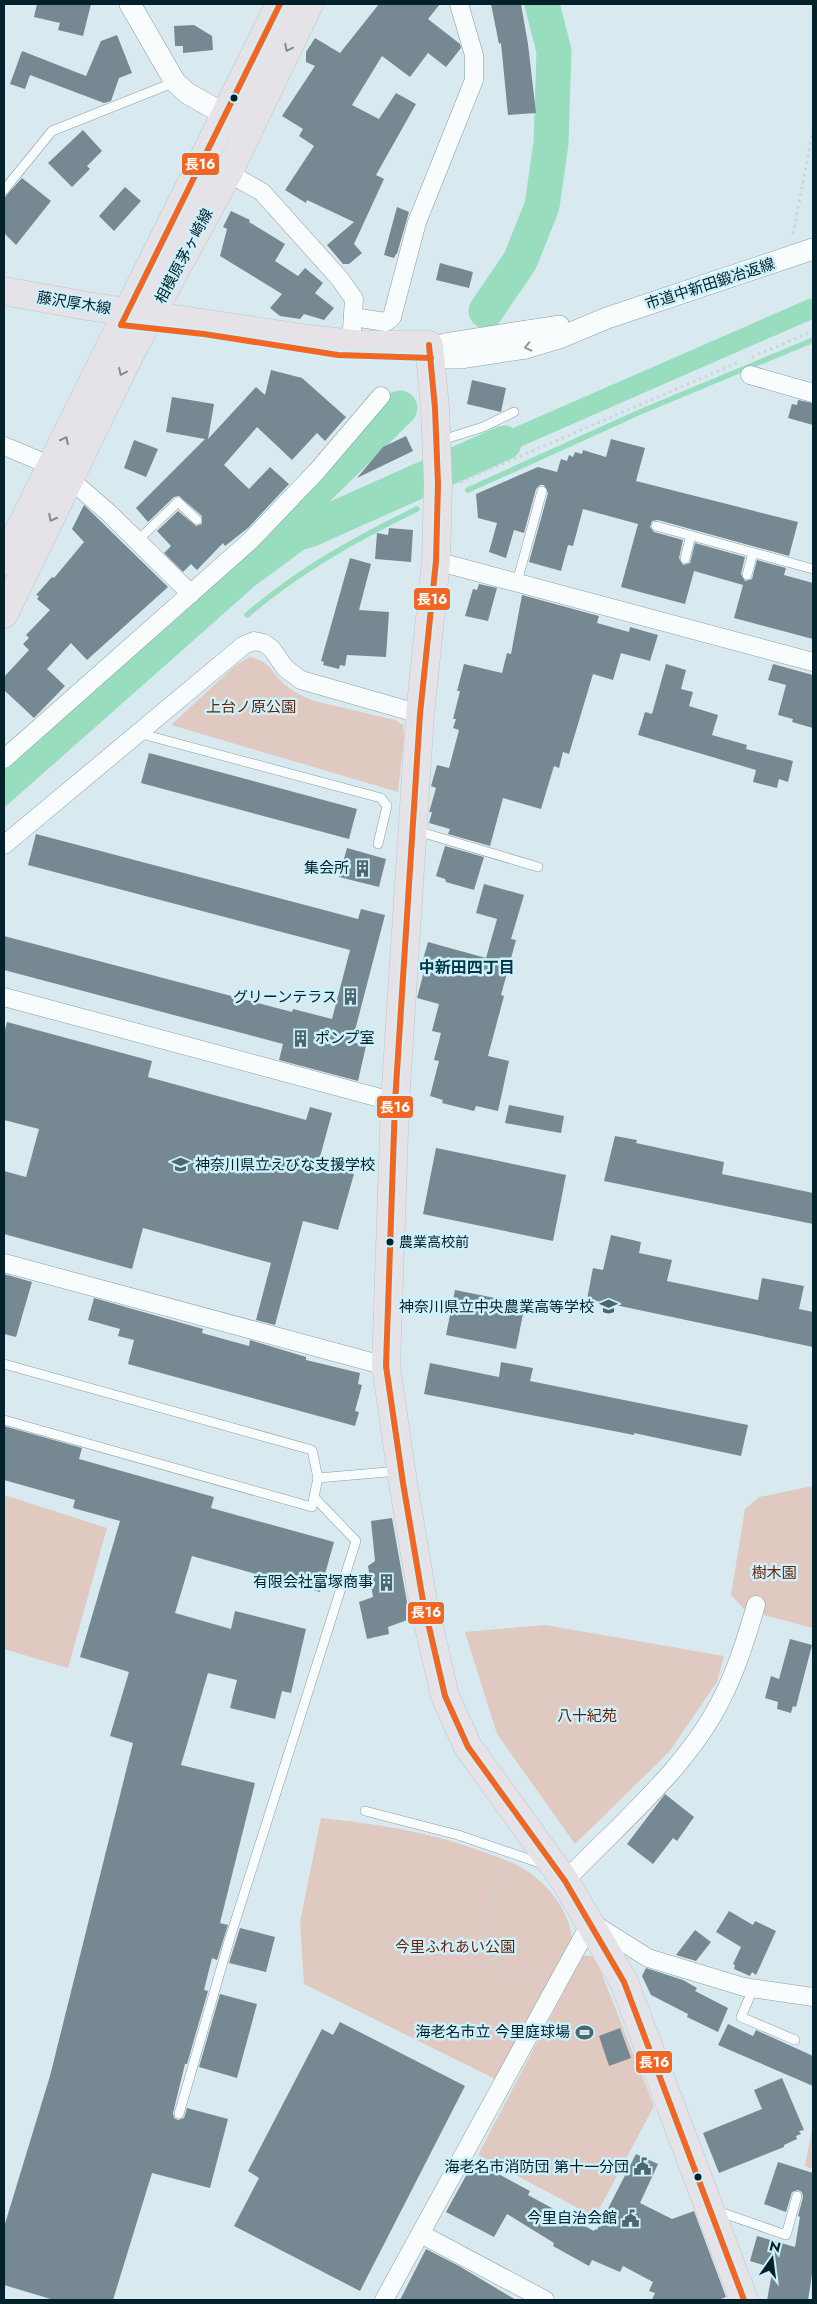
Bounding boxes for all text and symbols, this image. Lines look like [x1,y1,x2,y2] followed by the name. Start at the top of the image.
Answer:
[283,43,294,52] one-way arrow
[229,93,239,103] unlabelled marker
[181,152,220,176] line badge: 長16
[185,154,215,174] text: 長16
[150,204,218,308] street label: 相模原茅ヶ崎線
[642,253,778,315] street label: 市道中新田鍛冶返線
[35,286,113,320] street label: 藤沢厚木線
[523,341,532,352] one-way arrow
[118,367,128,376] one-way arrow
[59,436,69,445] one-way arrow
[48,513,58,522] one-way arrow
[413,587,451,611] line badge: 長16
[417,589,447,609] text: 長16
[206,696,296,718] park label: 上台ノ原公園
[304,857,349,879] place label: 集会所
[353,858,373,878] building icon: 集会所
[419,956,515,979] district label: 中新田四丁目
[233,986,337,1008] place label: グリーンテラス
[341,987,361,1007] building icon: グリーンテラス
[315,1027,375,1049] place label: ポンプ室
[291,1028,311,1048] building icon: ポンプ室
[376,1095,414,1119] line badge: 長16
[380,1097,410,1117] text: 長16
[195,1154,375,1176] place label: 神奈川県立えびな支援学校
[171,1155,191,1175] school or university icon: 神奈川県立えびな支援学校
[399,1232,469,1252] place label: 農業高校前
[385,1237,395,1247] marker: 農業高校前
[399,1296,594,1318] place label: 神奈川県立中央農業高等学校
[598,1297,618,1317] school or university icon: 神奈川県立中央農業高等学校
[751,1562,797,1584] park label: 樹木園
[253,1571,373,1593] place label: 有限会社富塚商事
[377,1572,397,1592] building icon: 有限会社富塚商事
[407,1601,445,1625] line badge: 長16
[411,1602,441,1622] text: 長16
[557,1705,617,1727] park label: 八十紀苑
[395,1936,515,1958] park label: 今里ふれあい公園
[415,2021,570,2043] place label: 海老名市立 今里庭球場
[574,2022,594,2042] sports icon: 海老名市立 今里庭球場
[635,2050,673,2074] line badge: 長16
[639,2052,669,2072] text: 長16
[444,2156,629,2178] place label: 海老名市消防団 第十一分団
[633,2157,653,2177] public building icon: 海老名市消防団 第十一分団
[693,2172,703,2182] unlabelled marker
[527,2207,617,2229] place label: 今里自治会館
[621,2208,641,2228] public building icon: 今里自治会館
[747,2234,797,2284] north arrow
[767,2235,783,2257] text: N

